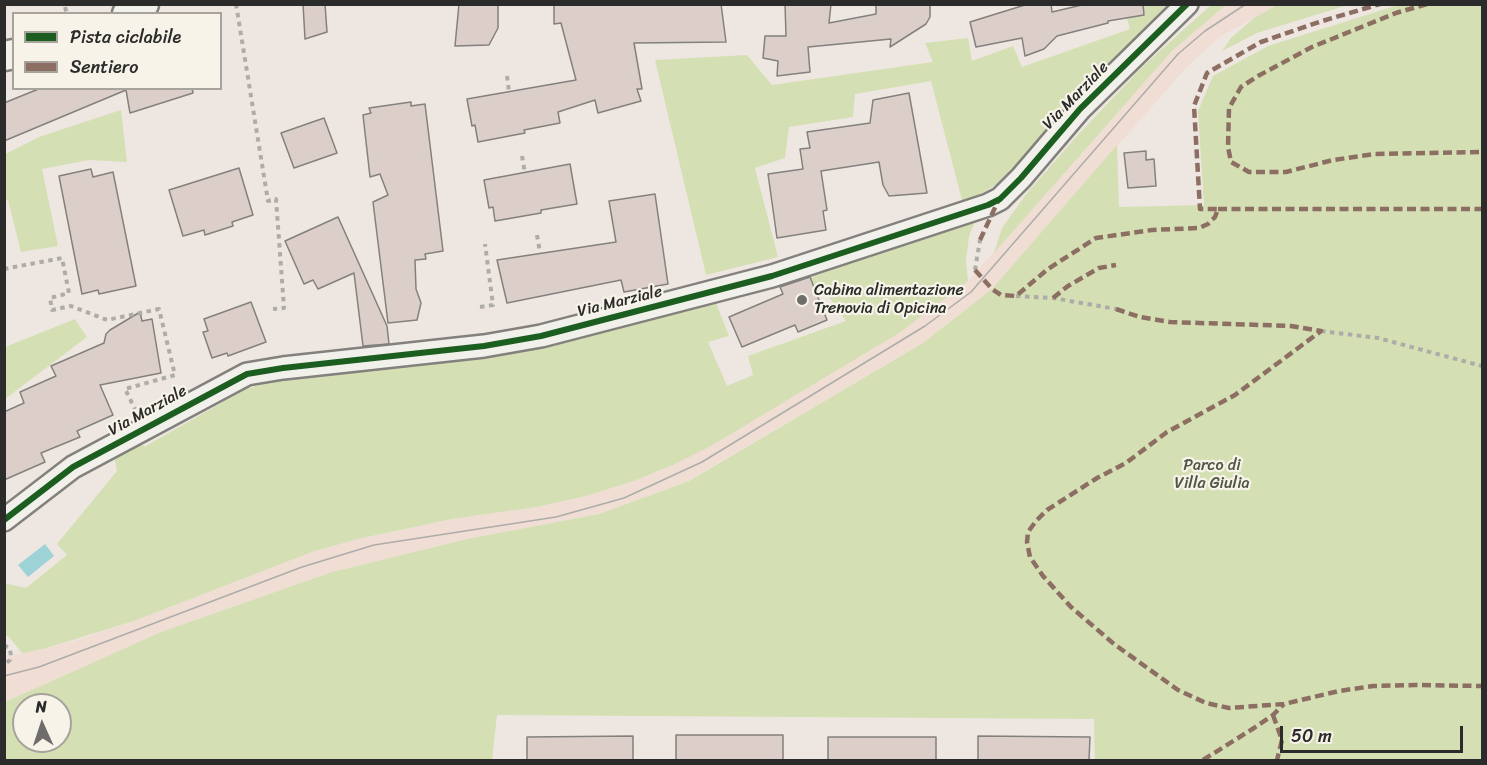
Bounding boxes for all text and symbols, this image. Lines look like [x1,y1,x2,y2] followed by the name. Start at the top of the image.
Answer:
[12,12,222,90] legend
[70,21,181,53] text: Pista ciclabile
[70,51,138,83] text: Sentiero
[1039,58,1113,134] street label: Via Marziale
[814,281,964,319] place label: Cabina alimentazione Trenovia di Opicina
[576,282,664,322] street label: Via Marziale
[795,293,809,307] marker: Cabina alimentazione Trenovia di Opicina
[105,382,191,440] street label: Via Marziale
[1174,456,1250,494] park label: Parco di Villa Giulia
[35,692,47,721] text: N
[12,693,72,753] north arrow
[1283,714,1466,752] scale bar
[1291,720,1332,752] text: 50 m

